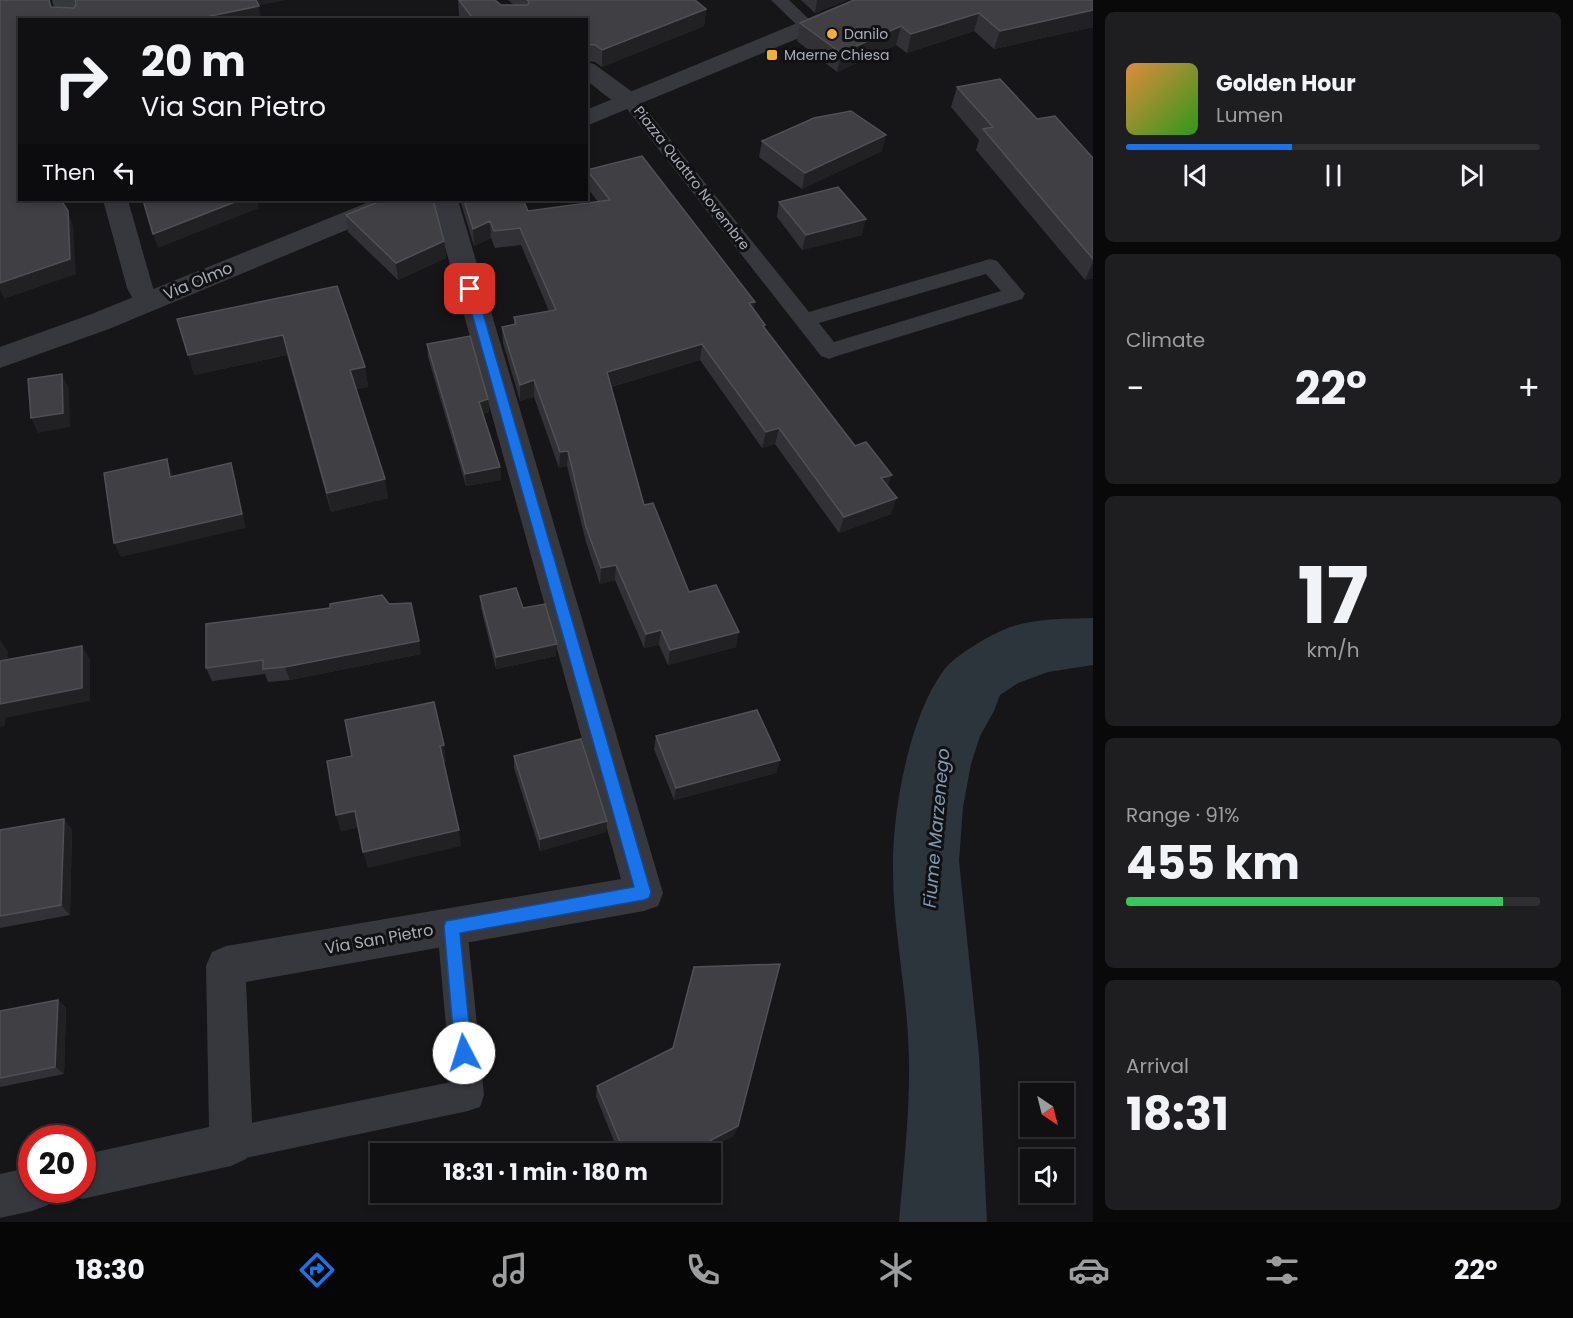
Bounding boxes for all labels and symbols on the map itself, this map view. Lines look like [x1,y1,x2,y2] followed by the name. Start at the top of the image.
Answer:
[844,24,888,44] place label: Danilo
[825,27,839,41] marker: Danilo
[784,45,889,65] place label: Maerne Chiesa
[765,48,779,62] marker: Maerne Chiesa
[629,102,755,254] street label: Piazza Quattro Novembre
[160,256,236,306] street label: Via Olmo
[444,263,495,314] pin
[917,747,955,909] water label: Fiume Marzenego
[323,918,435,960] street label: Via San Pietro
[432,1021,496,1085] position arrow
[1020,1083,1074,1137] north arrow
[18,1125,96,1203] speed limit sign: 20

